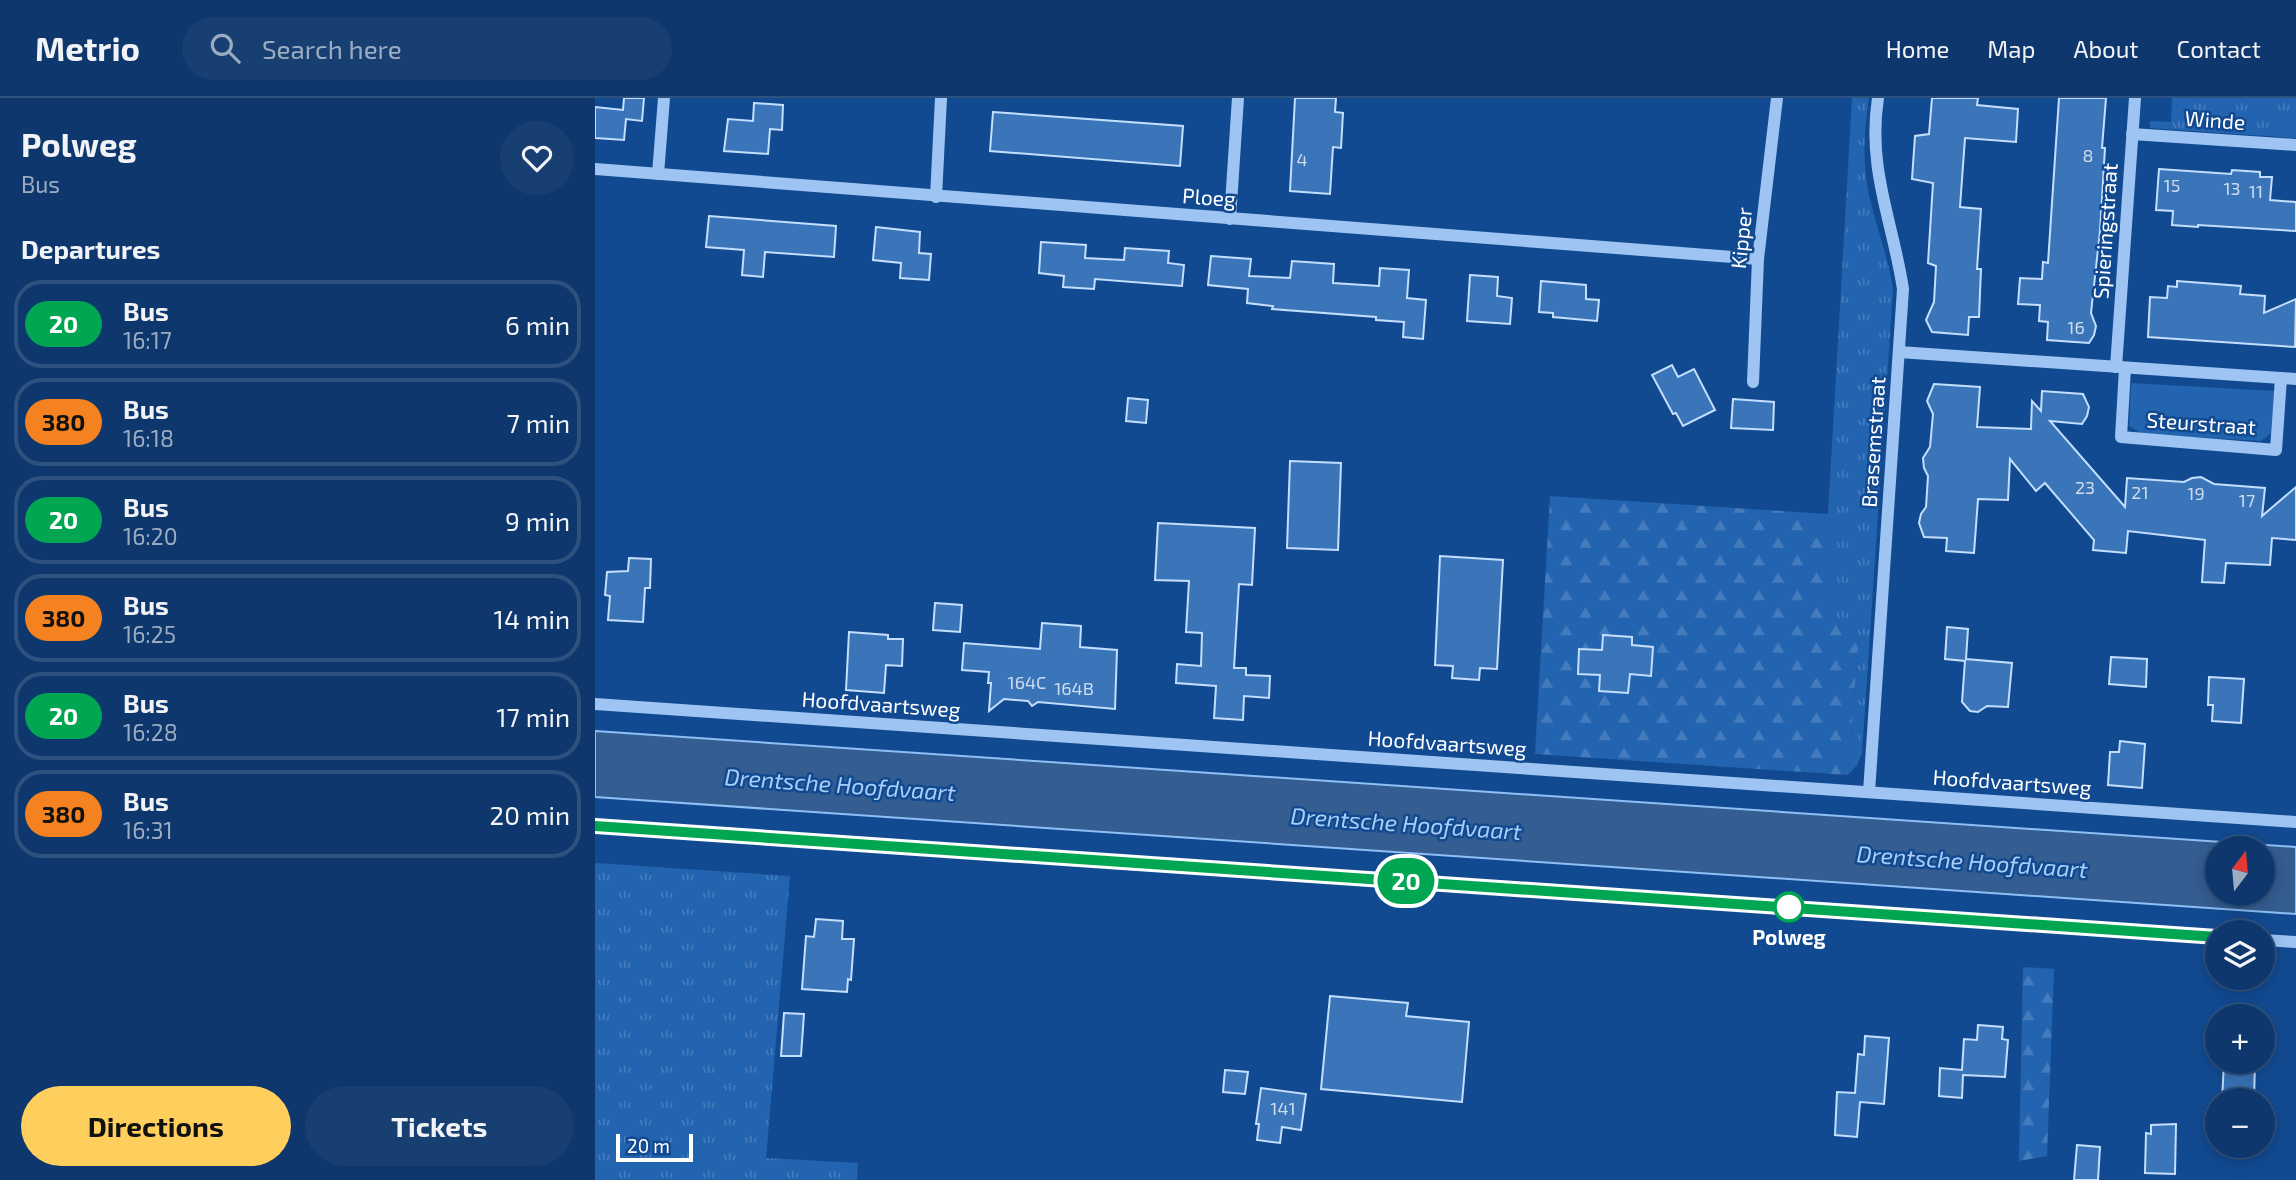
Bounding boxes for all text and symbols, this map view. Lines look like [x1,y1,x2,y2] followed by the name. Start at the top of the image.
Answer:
[182,17,672,80] search box
[35,28,140,68] text: Metrio
[206,29,244,67] icon: search
[262,33,402,64] text: Search here
[1886,34,1949,63] text: Home
[1987,34,2035,63] text: Map
[2073,34,2139,63] text: About
[2177,34,2261,63] text: Contact
[2184,105,2246,134] street label: Winde
[500,121,574,195] button: heart
[21,124,137,164] text: Polweg
[2083,144,2093,166] house number: 8
[1296,148,1308,170] house number: 4
[2087,162,2122,300] street label: Spieringstraat
[21,170,60,198] text: Bus
[2164,174,2180,196] house number: 15
[2223,177,2241,199] house number: 13
[2249,180,2263,202] house number: 11
[1182,182,1237,211] street label: Ploeg
[1725,205,1756,270] street label: Kipper
[21,233,160,264] text: Departures
[123,295,169,326] text: Bus
[49,309,78,338] text: 20
[505,309,570,340] text: 6 min
[2067,316,2085,338] house number: 16
[123,326,172,354] text: 16:17
[1855,375,1890,508] street label: Brasemstraat
[123,393,169,424] text: Bus
[2146,406,2257,439] street label: Steurstraat
[42,407,85,436] text: 380
[507,407,570,438] text: 7 min
[123,424,174,452] text: 16:18
[2075,476,2095,498] house number: 23
[2131,481,2149,503] house number: 21
[2187,482,2205,504] house number: 19
[2239,489,2255,511] house number: 17
[123,491,169,522] text: Bus
[49,505,78,534] text: 20
[505,505,570,536] text: 9 min
[123,522,178,550] text: 16:20
[123,589,169,620] text: Bus
[42,603,85,632] text: 380
[494,603,570,634] text: 14 min
[123,620,176,648] text: 16:25
[1008,671,1046,693] house number: 164C
[1054,677,1094,699] house number: 164B
[801,685,962,722] street label: Hoofdvaartsweg
[123,687,169,718] text: Bus
[49,701,78,730] text: 20
[496,701,570,732] text: 17 min
[123,718,178,746] text: 16:28
[1367,724,1528,761] street label: Hoofdvaartsweg
[724,762,957,806] water label: Drentsche Hoofdvaart
[1932,763,2093,800] street label: Hoofdvaartsweg
[123,785,169,816] text: Bus
[42,799,85,828] text: 380
[490,799,570,830] text: 20 min
[1290,801,1523,845] water label: Drentsche Hoofdvaart
[123,816,173,844] text: 16:31
[2205,836,2275,906] north arrow
[2205,836,2275,1158] map controls
[1856,839,2089,883] water label: Drentsche Hoofdvaart
[1375,858,1437,904] line badge: 20
[1391,866,1421,895] text: 20
[1774,892,1804,922] marker: Polweg
[2205,920,2275,990] button: layers
[1752,924,1826,949] place label: Polweg
[2205,1004,2275,1074] button: +
[21,1086,291,1166] button: Directions
[305,1086,574,1166] button: Tickets
[2205,1088,2275,1158] button: −
[1270,1097,1296,1119] house number: 141
[616,1131,693,1163] scale bar
[627,1134,670,1157] text: 20 m

